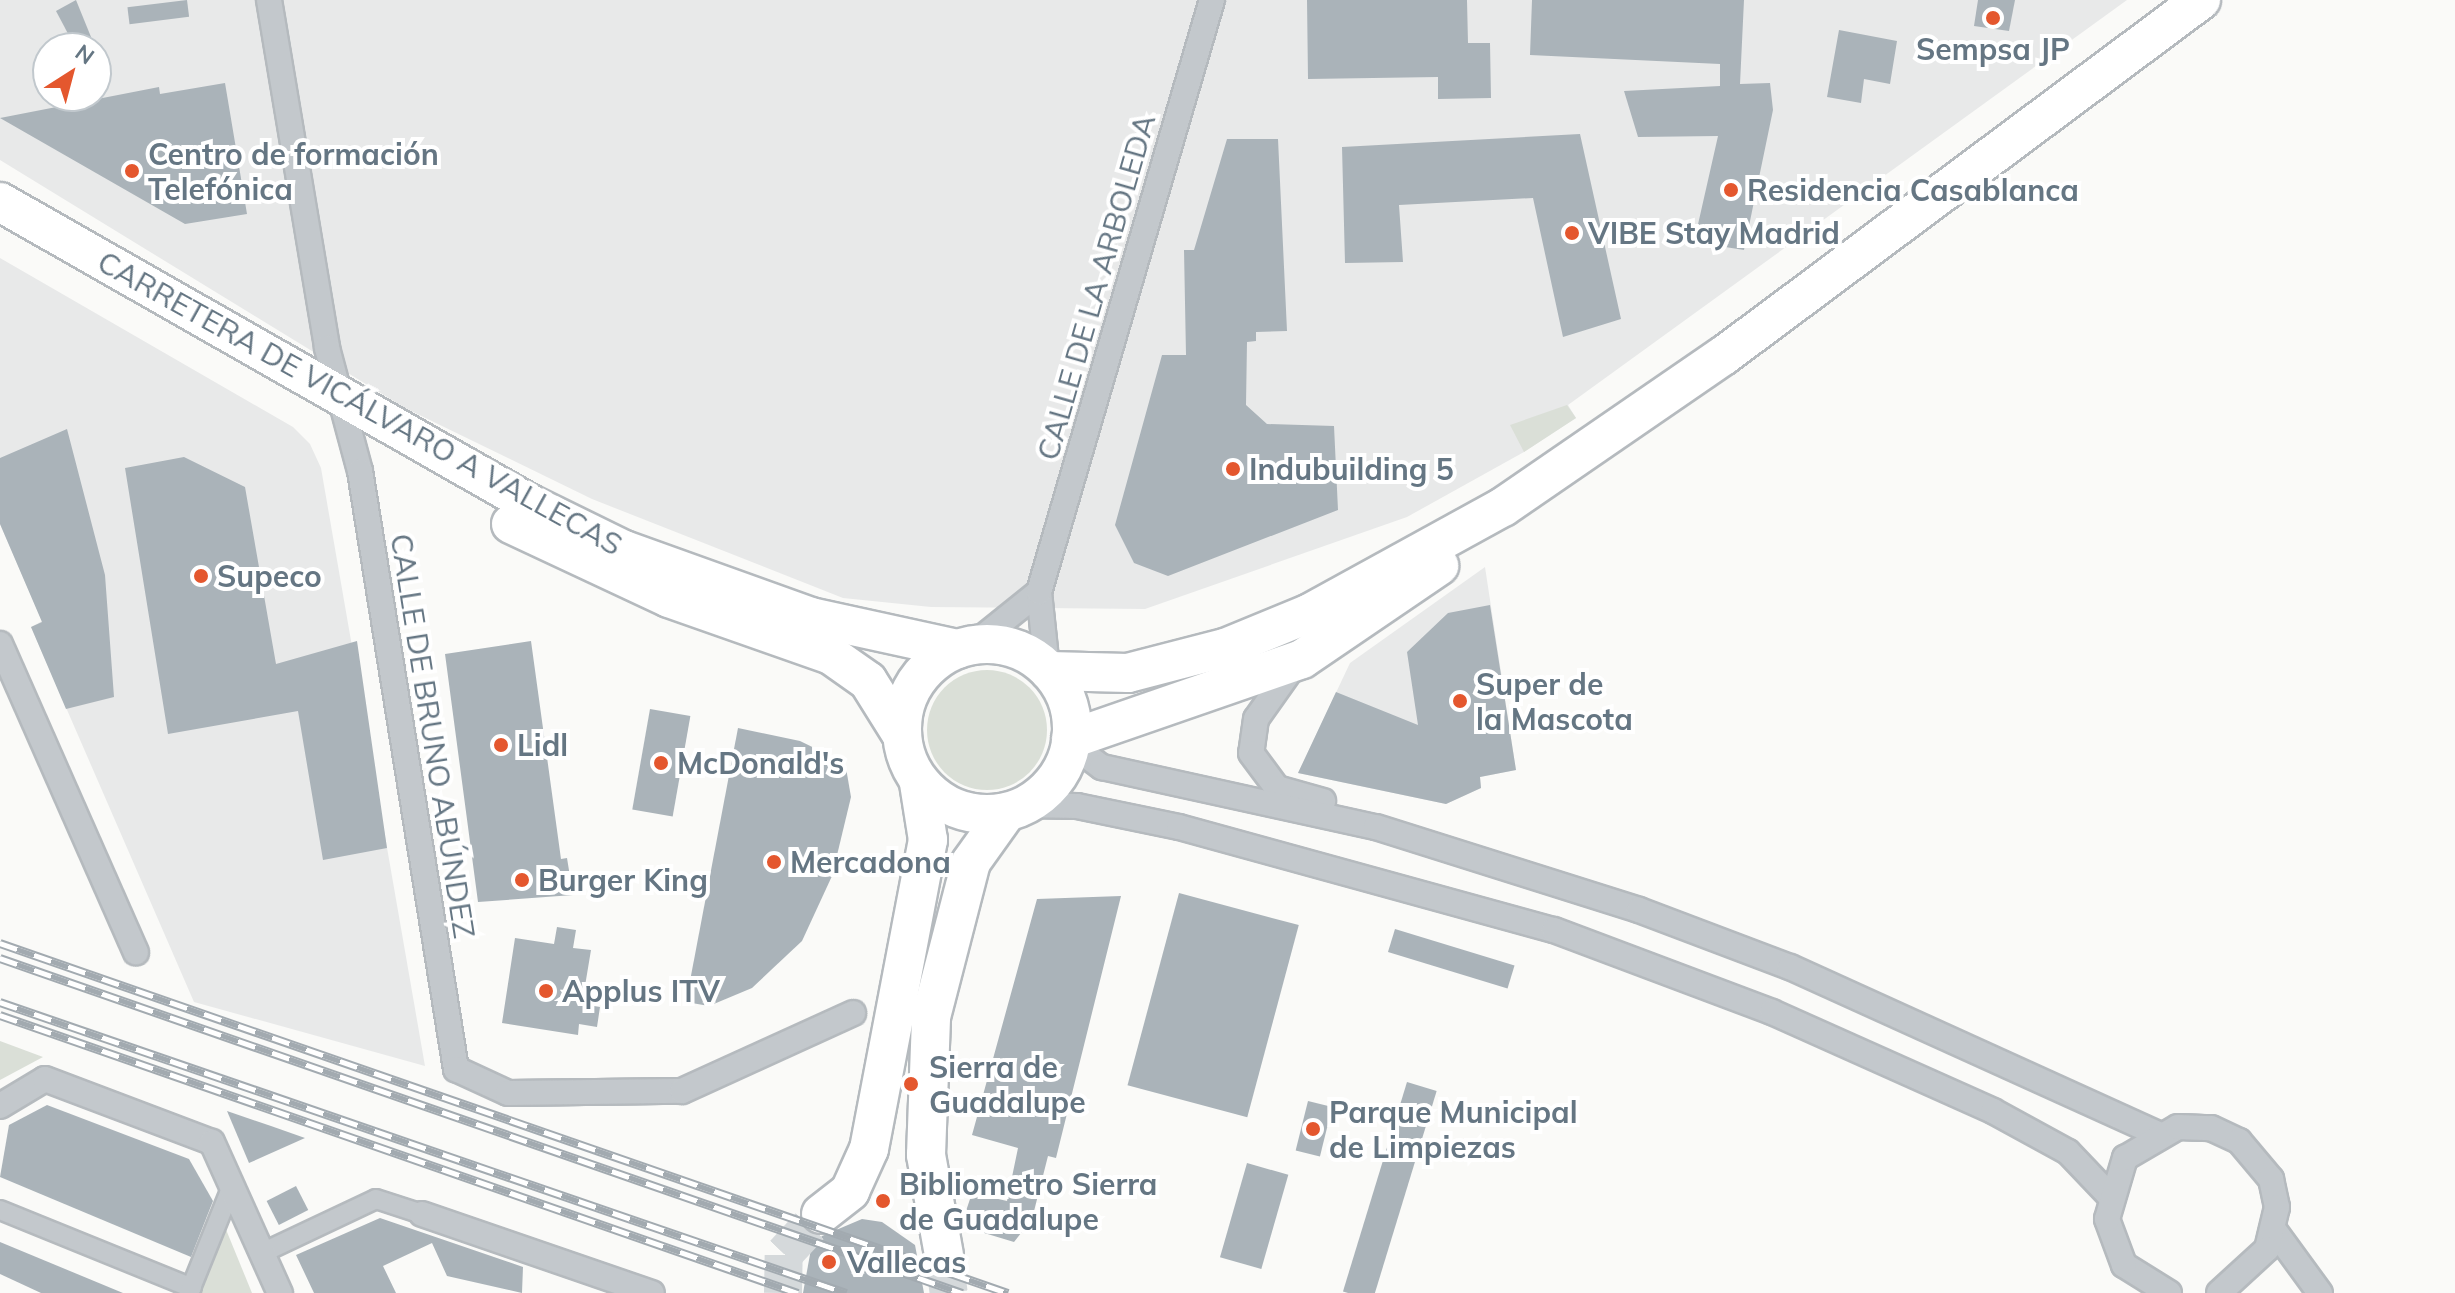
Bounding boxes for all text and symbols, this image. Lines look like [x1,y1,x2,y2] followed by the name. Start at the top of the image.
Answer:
[1984,9,2002,27] marker: Sempsa JP
[1916,31,2070,67] place label: Sempsa JP
[32,32,112,112] north arrow
[70,38,100,70] text: N
[1029,110,1163,464] street label: CALLE DE LA ARBOLEDA
[148,136,439,206] place label: Centro de formación Telefónica
[123,162,141,180] marker: Centro de formación Telefónica
[1747,172,2079,208] place label: Residencia Casablanca
[1722,181,1740,199] marker: Residencia Casablanca
[1588,215,1840,251] place label: VIBE Stay Madrid
[1563,224,1581,242] marker: VIBE Stay Madrid
[92,243,628,563] street label: CARRETERA DE VICÁLVARO A VALLECAS
[1249,451,1454,487] place label: Indubuilding 5
[1224,460,1242,478] marker: Indubuilding 5
[383,531,483,941] street label: CALLE DE BRUNO ABÚNDEZ
[217,558,322,594] place label: Supeco
[192,567,210,585] marker: Supeco
[1476,666,1633,736] place label: Super de la Mascota
[1451,692,1469,710] marker: Super de la Mascota
[517,727,568,763] place label: Lidl
[492,736,510,754] marker: Lidl
[677,745,844,781] place label: McDonald's
[652,754,670,772] marker: McDonald's
[790,844,951,880] place label: Mercadona
[765,853,783,871] marker: Mercadona
[538,862,708,898] place label: Burger King
[513,871,531,889] marker: Burger King
[562,973,720,1009] place label: Applus ITV
[537,982,555,1000] marker: Applus ITV
[929,1049,1086,1120] place label: Sierra de Guadalupe
[900,1073,922,1095] marker: Sierra de Guadalupe
[1329,1094,1577,1164] place label: Parque Municipal de Limpiezas
[1304,1120,1322,1138] marker: Parque Municipal de Limpiezas
[899,1166,1157,1236] place label: Bibliometro Sierra de Guadalupe
[874,1192,892,1210] marker: Bibliometro Sierra de Guadalupe
[847,1244,966,1280] place label: Vallecas
[818,1251,840,1273] marker: Vallecas

